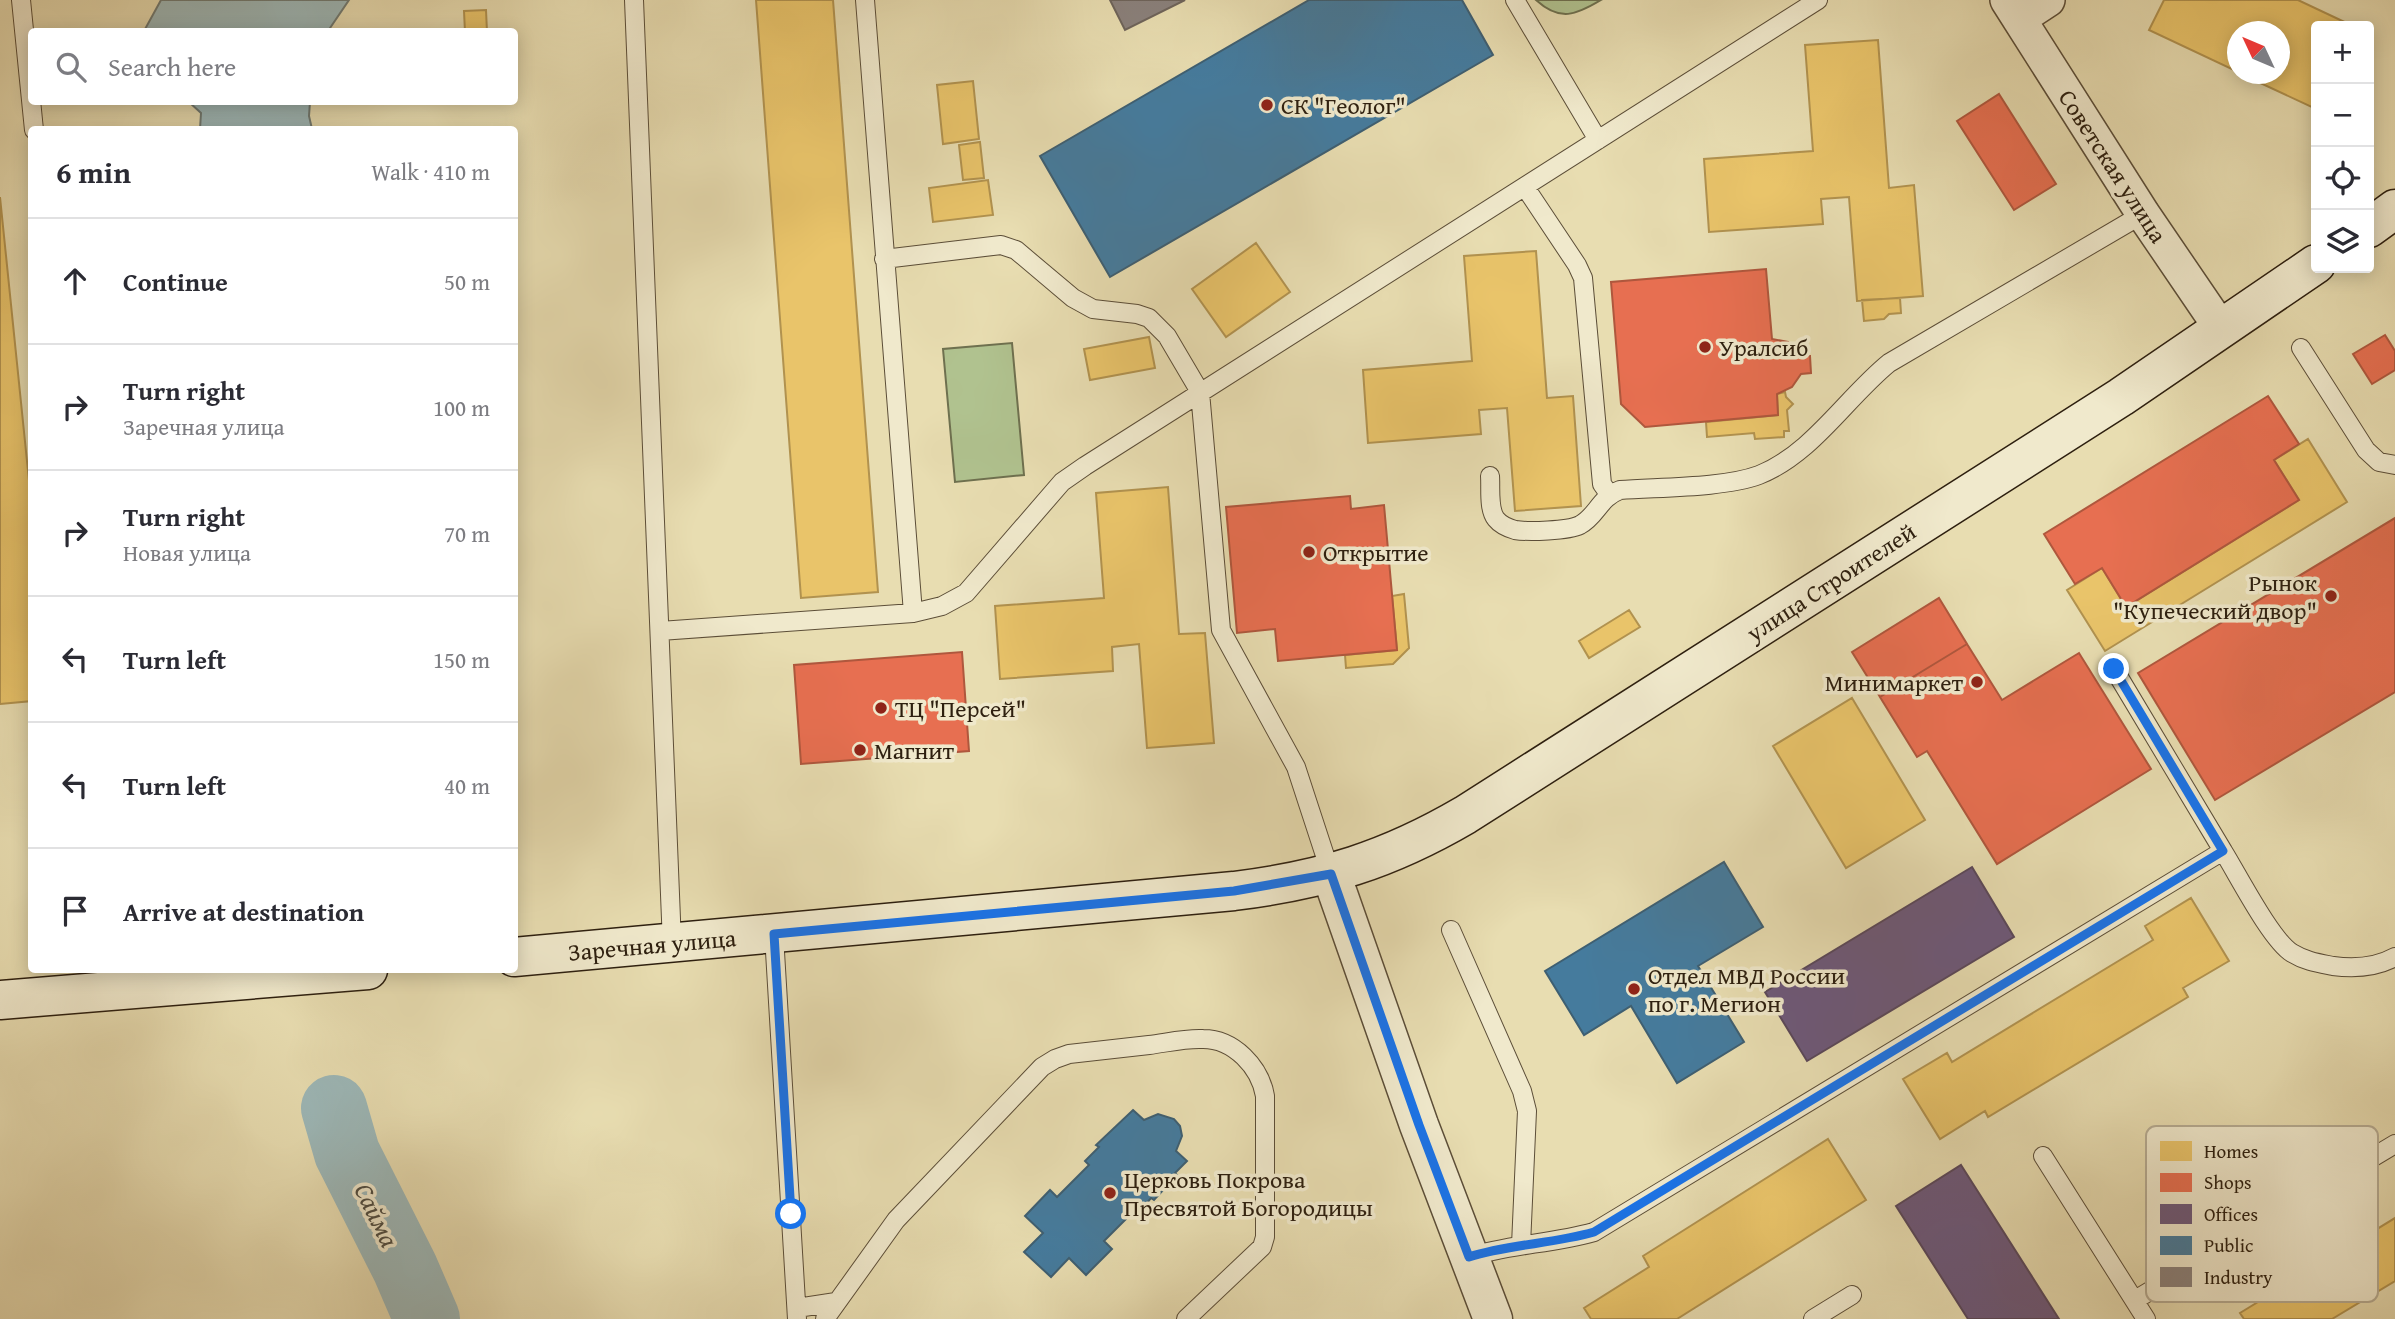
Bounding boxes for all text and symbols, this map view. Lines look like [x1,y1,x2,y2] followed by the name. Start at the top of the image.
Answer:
[2227,21,2290,84] north arrow
[2311,21,2374,273] map controls
[2311,21,2374,84] button: +
[28,28,518,105] search box
[108,47,236,86] text: Search here
[52,48,90,86] icon: search
[2050,82,2176,250] street label: Советская улица
[2311,84,2374,147] button: −
[1281,88,1406,123] place label: СК "Геолог"
[1259,97,1275,113] marker: СК "Геолог"
[2311,147,2374,210] button: locate
[56,150,131,194] text: 6 min
[371,155,490,188] text: Walk · 410 m
[2311,210,2374,273] button: layers
[56,262,94,300] icon: ahead
[123,262,228,301] text: Continue
[444,265,490,298] text: 50 m
[1719,330,1808,365] place label: Уралсиб
[1697,339,1713,355] marker: Уралсиб
[123,371,245,410] text: Turn right
[56,388,94,426] icon: right
[433,391,490,424] text: 100 m
[123,410,284,443] text: Заречная улица
[123,497,245,536] text: Turn right
[56,514,94,552] icon: right
[1739,514,1923,651] street label: улица Строителей
[444,517,490,550] text: 70 m
[1323,535,1429,570] place label: Открытие
[123,536,251,569] text: Новая улица
[1301,544,1317,560] marker: Открытие
[2113,565,2317,628] place label: Рынок "Купеческий двор"
[2323,588,2339,604] marker: Рынок "Купеческий двор"
[56,640,94,678] icon: left
[123,640,226,679] text: Turn left
[433,643,490,676] text: 150 m
[2098,653,2129,684] route end
[1825,665,1963,700] place label: Минимаркет
[1969,674,1985,690] marker: Минимаркет
[895,691,1026,726] place label: ТЦ "Персей"
[873,700,889,716] marker: ТЦ "Персей"
[874,733,955,768] place label: Магнит
[852,742,868,758] marker: Магнит
[56,766,94,804] icon: left
[123,766,226,805] text: Turn left
[444,769,490,802] text: 40 m
[56,892,94,930] icon: arrive
[123,892,364,931] text: Arrive at destination
[567,920,738,970] street label: Заречная улица
[1648,958,1845,1021] place label: Отдел МВД России по г. Мегион
[1626,981,1642,997] marker: Отдел МВД России по г. Мегион
[2146,1126,2378,1302] legend
[2204,1137,2258,1165] text: Homes
[1124,1162,1373,1225] place label: Церковь Покрова Пресвятой Богородицы
[2204,1168,2251,1196] text: Shops
[345,1176,409,1254] water label: Сайма
[1102,1185,1118,1201] marker: Церковь Покрова Пресвятой Богородицы
[775,1198,806,1229] route start
[2204,1200,2258,1228] text: Offices
[2204,1231,2253,1259] text: Public
[2204,1263,2273,1291] text: Industry

